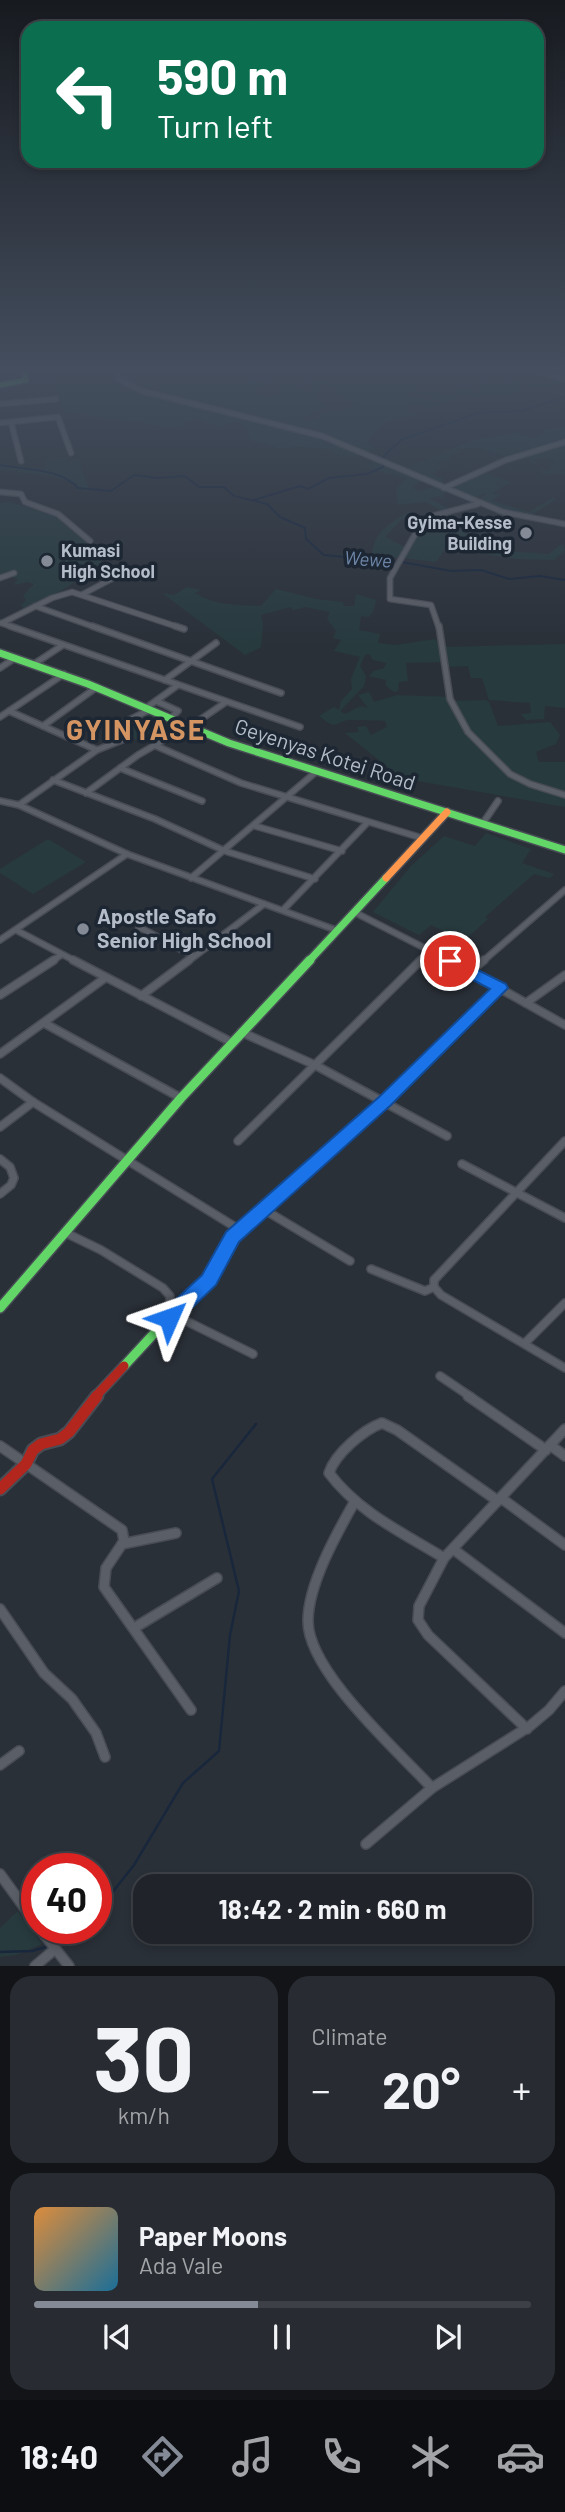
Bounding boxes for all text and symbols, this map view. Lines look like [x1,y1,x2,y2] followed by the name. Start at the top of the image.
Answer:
[157,46,288,105] text: 590 m
[42,49,133,140] icon: left
[157,106,274,144] text: Turn left
[407,511,512,554] place label: Gyima-Kesse Building
[518,525,534,541] marker: Gyima-Kesse Building
[61,539,155,582] place label: Kumasi High School
[343,545,393,572] water label: Wewe
[39,553,55,569] marker: Kumasi High School
[66,712,206,746] district label: GYINYASE
[232,713,419,795] street label: Geyenyas Kotei Road
[97,903,271,952] place label: Apostle Safo Senior High School
[75,921,91,937] marker: Apostle Safo Senior High School
[420,931,480,991] pin
[431,942,469,980] icon: arrive
[132,1281,206,1355] position arrow
[21,1853,112,1944] speed limit sign: 40
[218,1893,447,1924] text: 18:42 · 2 min · 660 m
[93,2001,194,2110] text: 30
[312,2022,388,2050] text: Climate
[382,2057,460,2119] text: 20°
[312,2066,331,2112] text: −
[512,2066,531,2112] text: +
[118,2101,170,2129] text: km/h
[139,2220,287,2251] text: Paper Moons
[139,2251,223,2279] text: Ada Vale
[98,2318,136,2356] icon: previous
[263,2318,301,2356] icon: pause
[429,2318,467,2356] icon: next
[138,2432,187,2481] icon: directions
[228,2432,277,2481] icon: music
[317,2432,366,2481] icon: phone
[406,2432,455,2481] icon: climate
[496,2432,545,2481] icon: car
[20,2437,98,2475] text: 18:40

